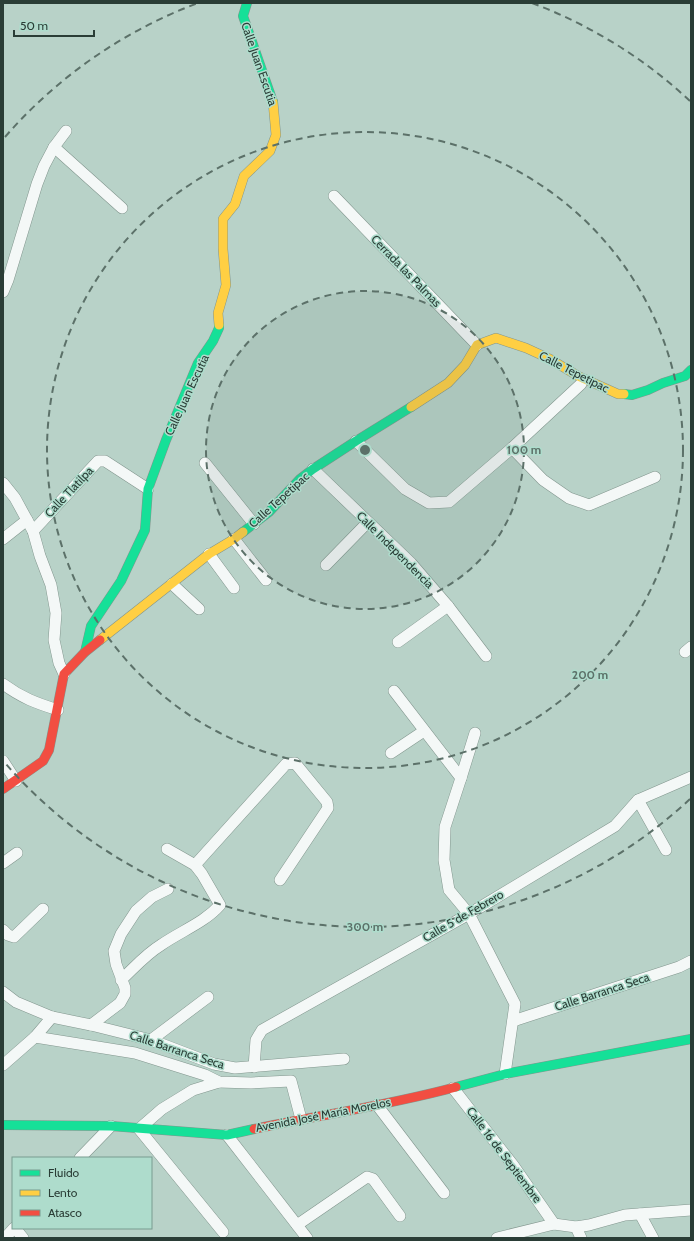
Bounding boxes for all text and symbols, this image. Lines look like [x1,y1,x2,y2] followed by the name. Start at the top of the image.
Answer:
[14,12,94,38] scale bar
[20,18,48,33] text: 50 m
[238,20,281,108] street label: Calle Juan Escutia
[368,231,445,310] street label: Cerrada las Palmas
[537,348,612,396] street label: Calle Tepetipac
[161,352,212,438] street label: Calle Juan Escutia
[507,442,541,457] text: 100 m
[358,443,372,457] centre of rings
[41,463,96,520] street label: Calle Tlatilpa
[245,468,313,531] street label: Calle Tepetipac
[354,508,437,591] street label: Calle Independencia
[572,667,608,682] text: 200 m
[420,886,506,945] street label: Calle 5 de Febrero
[347,919,383,934] text: 300 m
[553,969,651,1014] street label: Calle Barranca Seca
[128,1027,227,1072] street label: Calle Barranca Seca
[254,1094,392,1135] street label: Avenida José María Morelos
[464,1104,545,1206] street label: Calle 16 de Septiembre
[12,1157,152,1229] legend
[48,1165,80,1180] text: Fluido
[48,1185,78,1200] text: Lento
[48,1205,82,1220] text: Atasco

